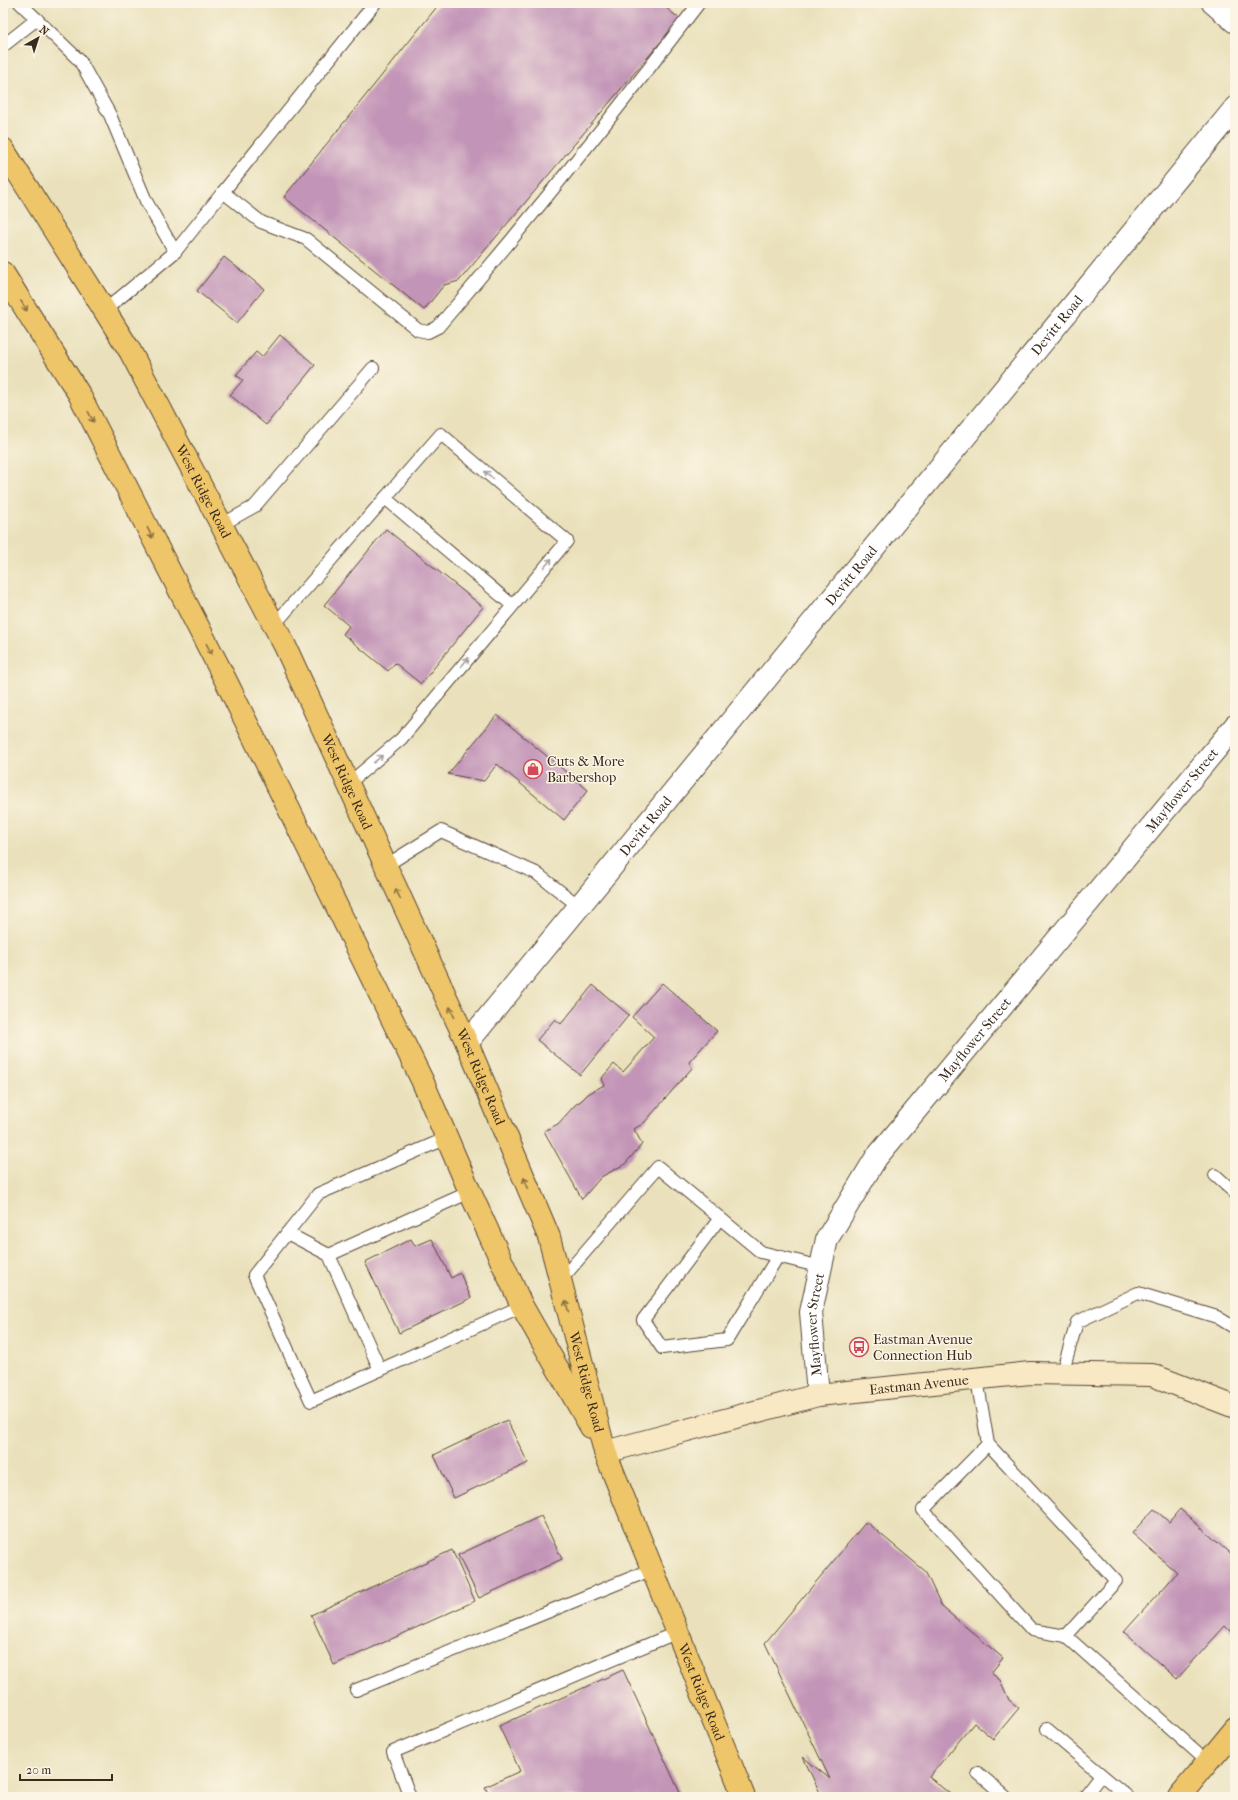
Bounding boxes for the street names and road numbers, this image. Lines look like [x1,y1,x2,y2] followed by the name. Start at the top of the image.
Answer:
[1027,291,1087,359] street label: Devitt Road
[172,441,235,541] street label: West Ridge Road
[821,542,881,609] street label: Devitt Road
[317,730,377,832] street label: West Ridge Road
[1142,745,1222,836] street label: Mayflower Street
[616,792,675,859] street label: Devitt Road
[935,994,1015,1085] street label: Mayflower Street
[452,1025,509,1128] street label: West Ridge Road
[803,1271,828,1377] street label: Mayflower Street
[565,1329,608,1434] street label: West Ridge Road
[868,1371,970,1398] street label: Eastman Avenue
[674,1640,729,1743] street label: West Ridge Road

